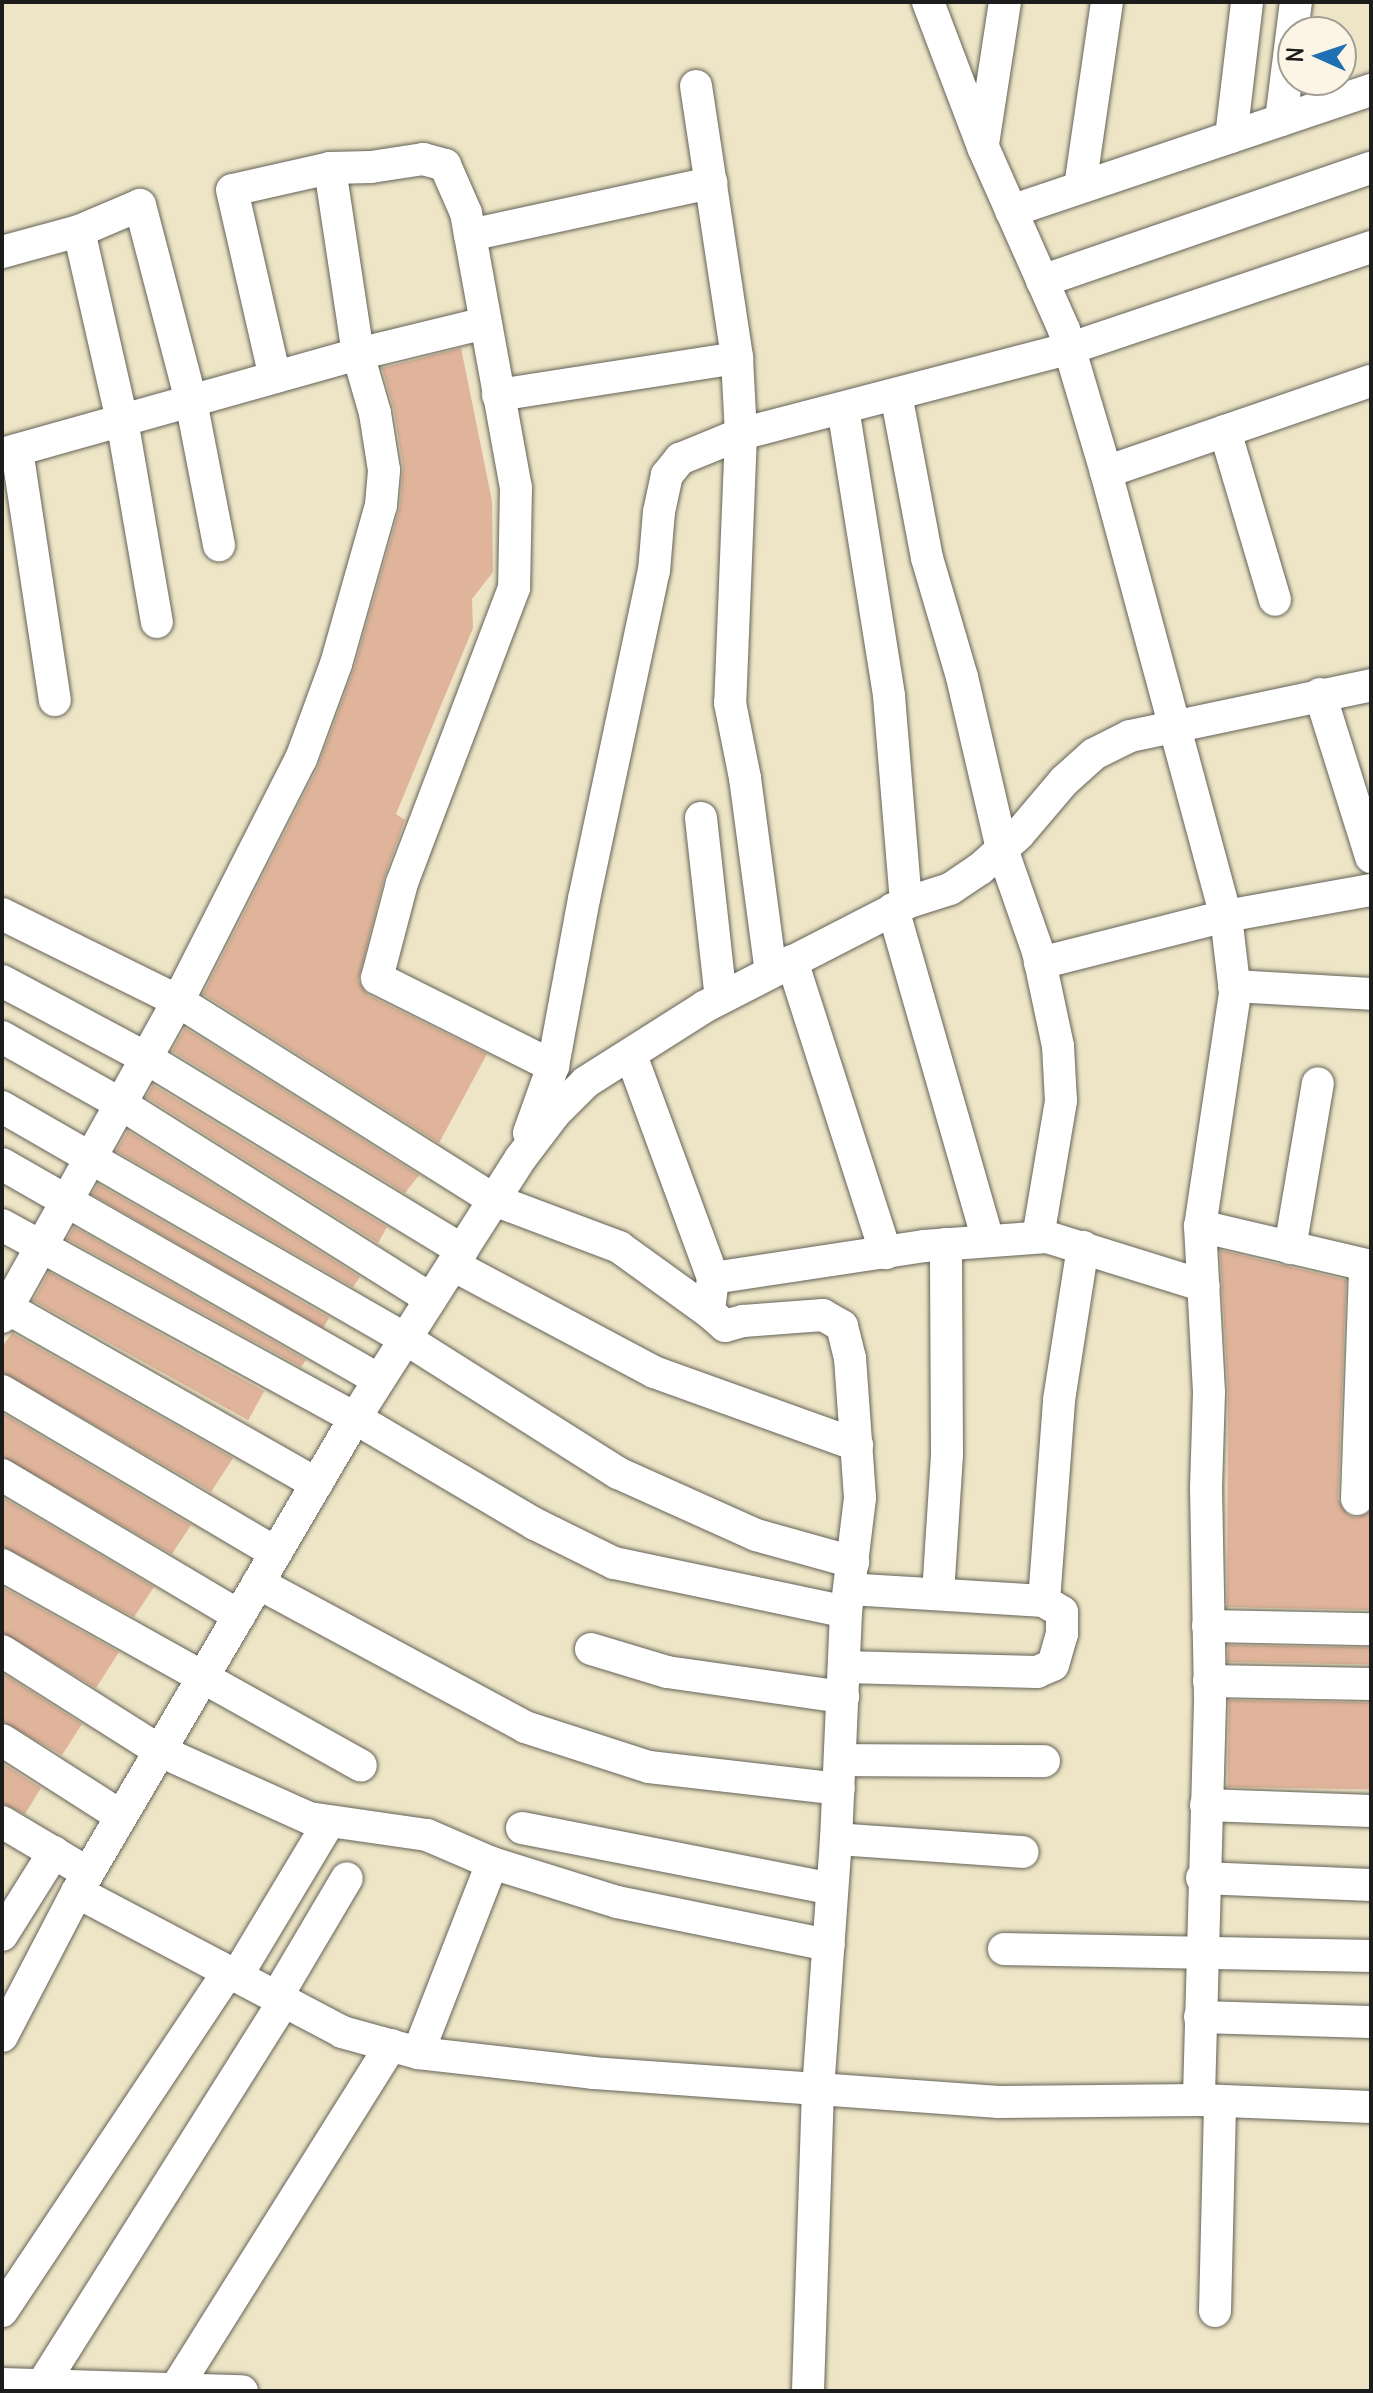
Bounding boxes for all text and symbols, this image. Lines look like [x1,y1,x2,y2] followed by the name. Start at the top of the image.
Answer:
[1277,16,1357,96] north arrow
[1281,47,1309,63] text: N

